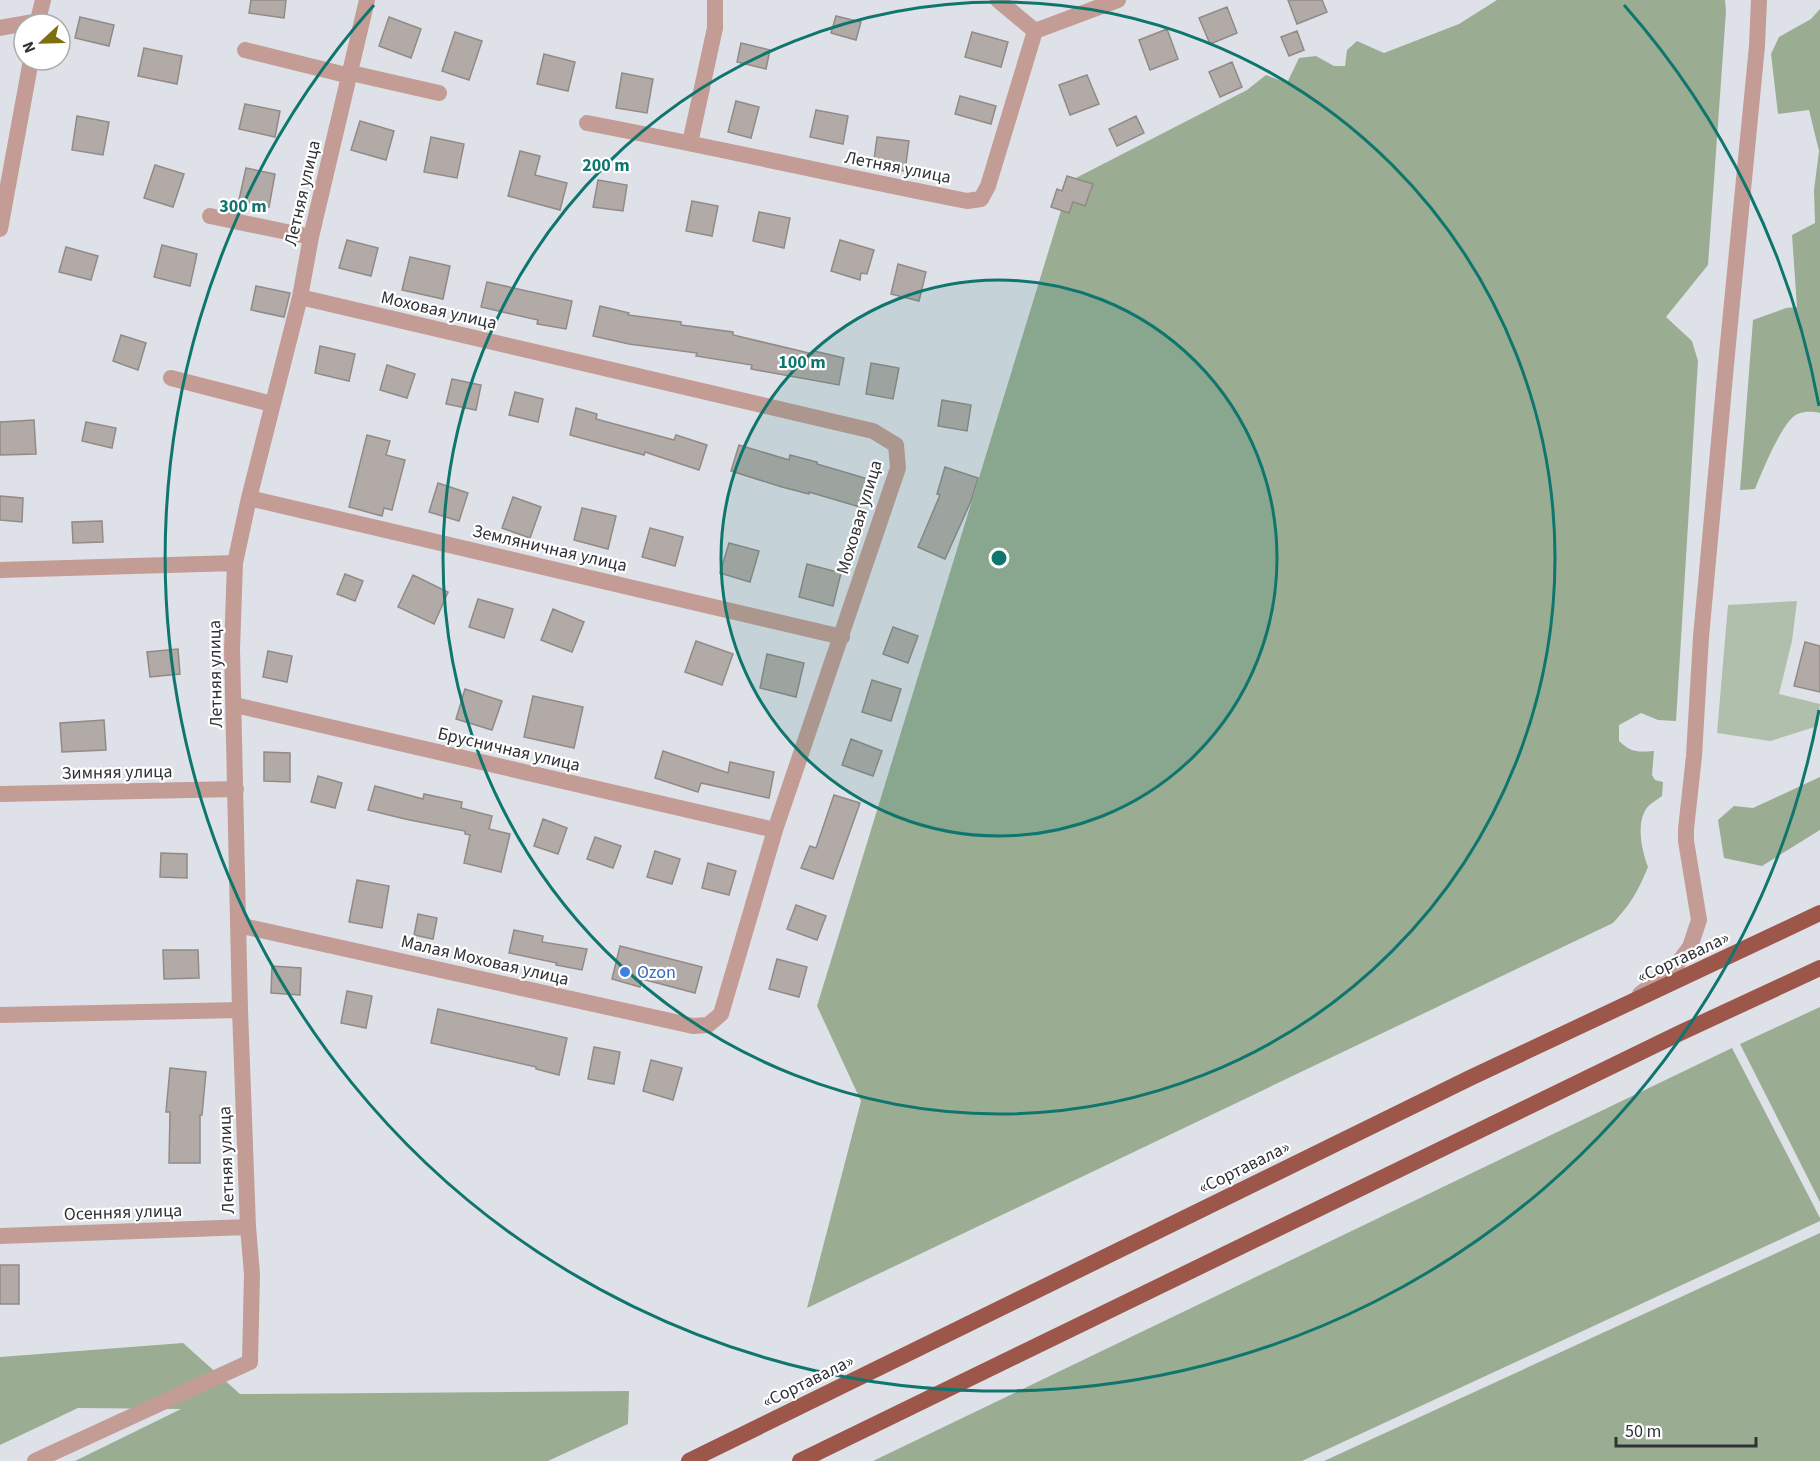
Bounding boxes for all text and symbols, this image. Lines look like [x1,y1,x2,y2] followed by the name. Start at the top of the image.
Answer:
[12,12,72,72] north arrow
[17,38,41,56] text: N
[278,138,327,248] street label: Летняя улица
[843,145,953,190] street label: Летняя улица
[582,153,630,178] text: 200 m
[219,194,267,219] text: 300 m
[378,285,499,336] street label: Моховая улица
[778,350,826,375] text: 100 m
[830,457,889,577] street label: Моховая улица
[470,519,630,578] street label: Земляничная улица
[989,548,1009,568] centre of rings
[202,620,229,728] street label: Летняя улица
[435,721,583,778] street label: Брусничная улица
[61,759,173,786] street label: Зимняя улица
[1633,925,1733,990] street label: «Сортавала»
[398,929,571,992] street label: Малая Моховая улица
[637,960,676,985] place label: Ozon
[618,965,632,979] marker: Ozon
[212,1106,241,1214] street label: Летняя улица
[1194,1135,1294,1200] street label: «Сортавала»
[63,1198,183,1227] street label: Осенняя улица
[758,1349,858,1414] street label: «Сортавала»
[1616,1410,1756,1448] scale bar
[1625,1419,1661,1444] text: 50 m

